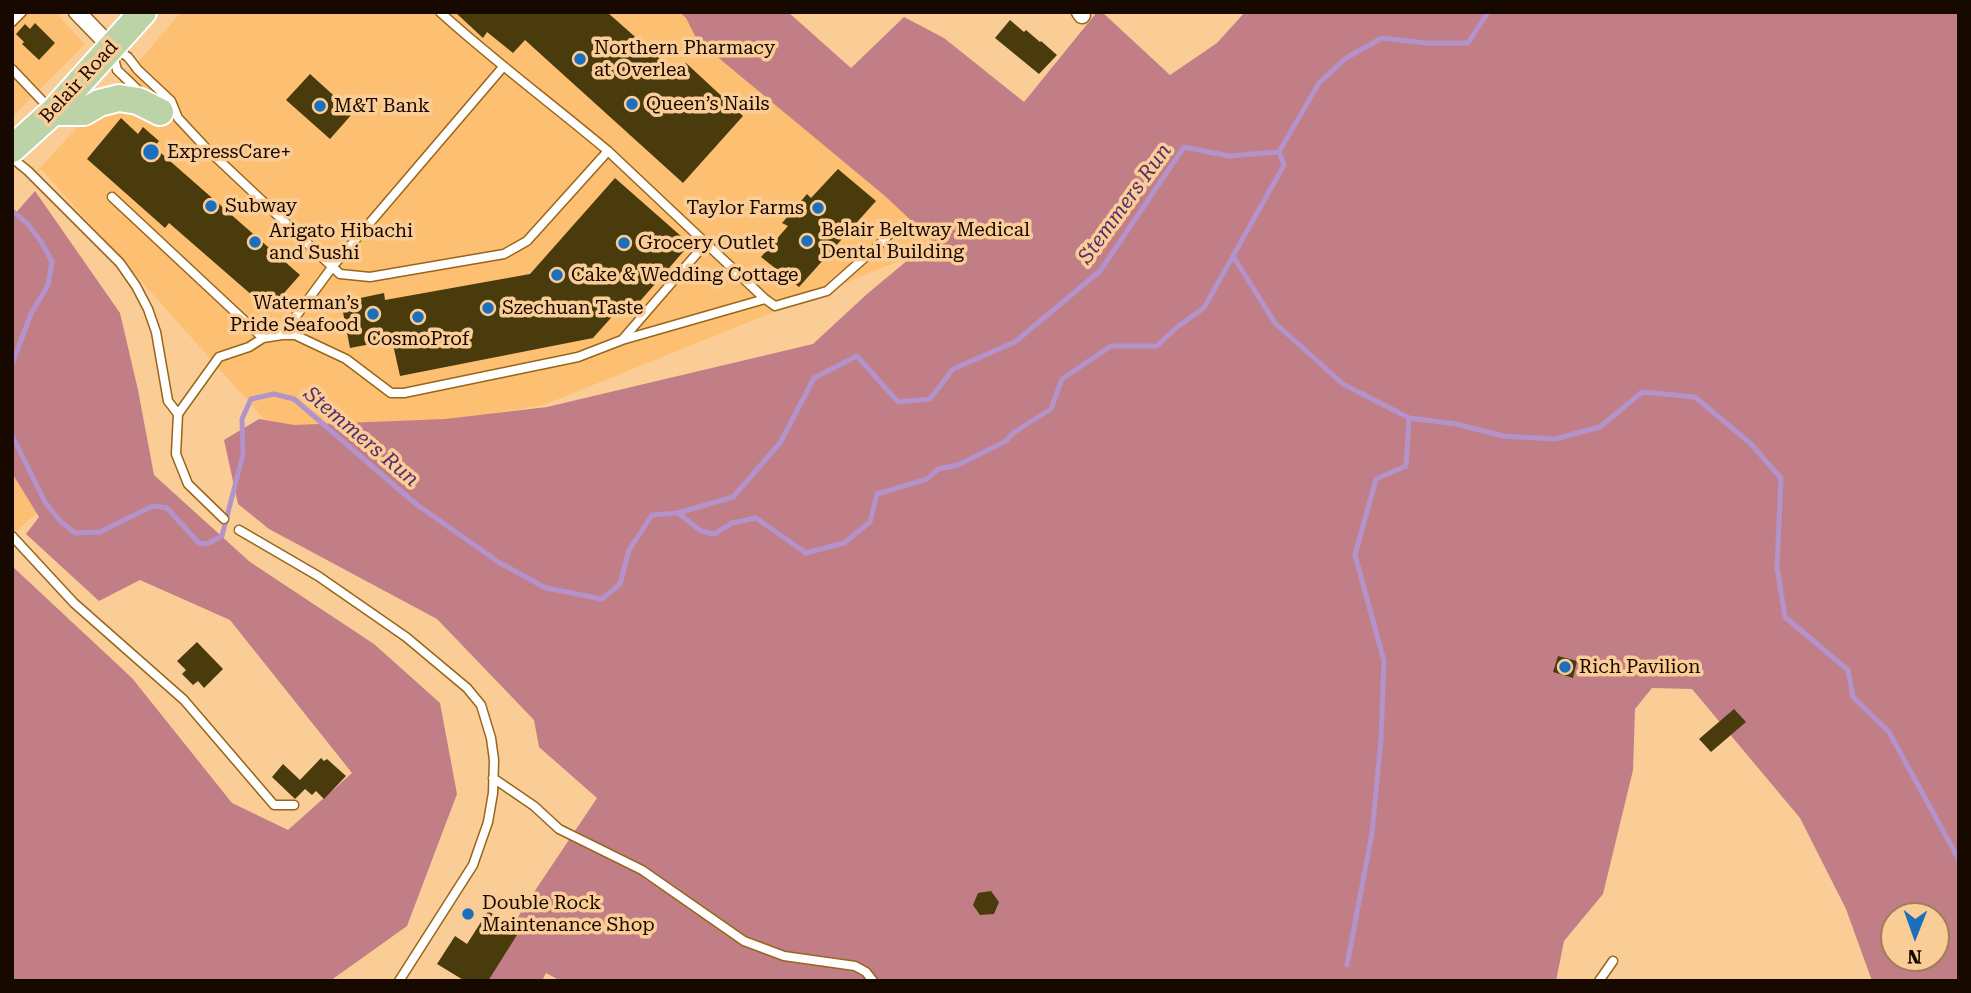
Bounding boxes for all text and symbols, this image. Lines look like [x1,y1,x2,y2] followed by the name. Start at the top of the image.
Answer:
[35,36,123,128] street label: Belair Road
[594,37,775,81] place label: Northern Pharmacy at Overlea
[572,51,588,67] marker: Northern Pharmacy at Overlea
[646,93,770,115] place label: Queen’s Nails
[334,95,430,117] place label: M&T Bank
[624,96,640,112] marker: Queen’s Nails
[312,98,328,114] marker: M&T Bank
[1073,139,1177,269] water label: Stemmers Run
[167,141,291,163] place label: ExpressCare+
[141,142,161,162] marker: ExpressCare+
[225,195,297,217] place label: Subway
[686,197,804,219] place label: Taylor Farms
[203,198,219,214] marker: Subway
[810,200,826,216] marker: Taylor Farms
[821,219,1030,263] place label: Belair Beltway Medical Dental Building
[269,220,413,264] place label: Arigato Hibachi and Sushi
[638,232,775,254] place label: Grocery Outlet
[799,233,815,249] marker: Belair Beltway Medical Dental Building
[247,234,263,250] marker: Arigato Hibachi and Sushi
[616,235,632,251] marker: Grocery Outlet
[571,264,799,286] place label: Cake & Wedding Cottage
[549,267,565,283] marker: Cake & Wedding Cottage
[230,292,359,336] place label: Waterman’s Pride Seafood
[502,297,643,319] place label: Szechuan Taste
[480,300,496,316] marker: Szechuan Taste
[365,306,381,322] marker: Waterman’s Pride Seafood
[410,309,426,325] marker: CosmoProf
[367,328,469,350] place label: CosmoProf
[298,382,424,492] water label: Stemmers Run
[1579,656,1700,678] place label: Rich Pavilion
[1557,659,1573,675] marker: Rich Pavilion
[482,892,655,936] place label: Double Rock Maintenance Shop
[1880,902,1950,972] north arrow
[460,906,476,922] marker: Double Rock Maintenance Shop
[1907,945,1922,968] text: N

